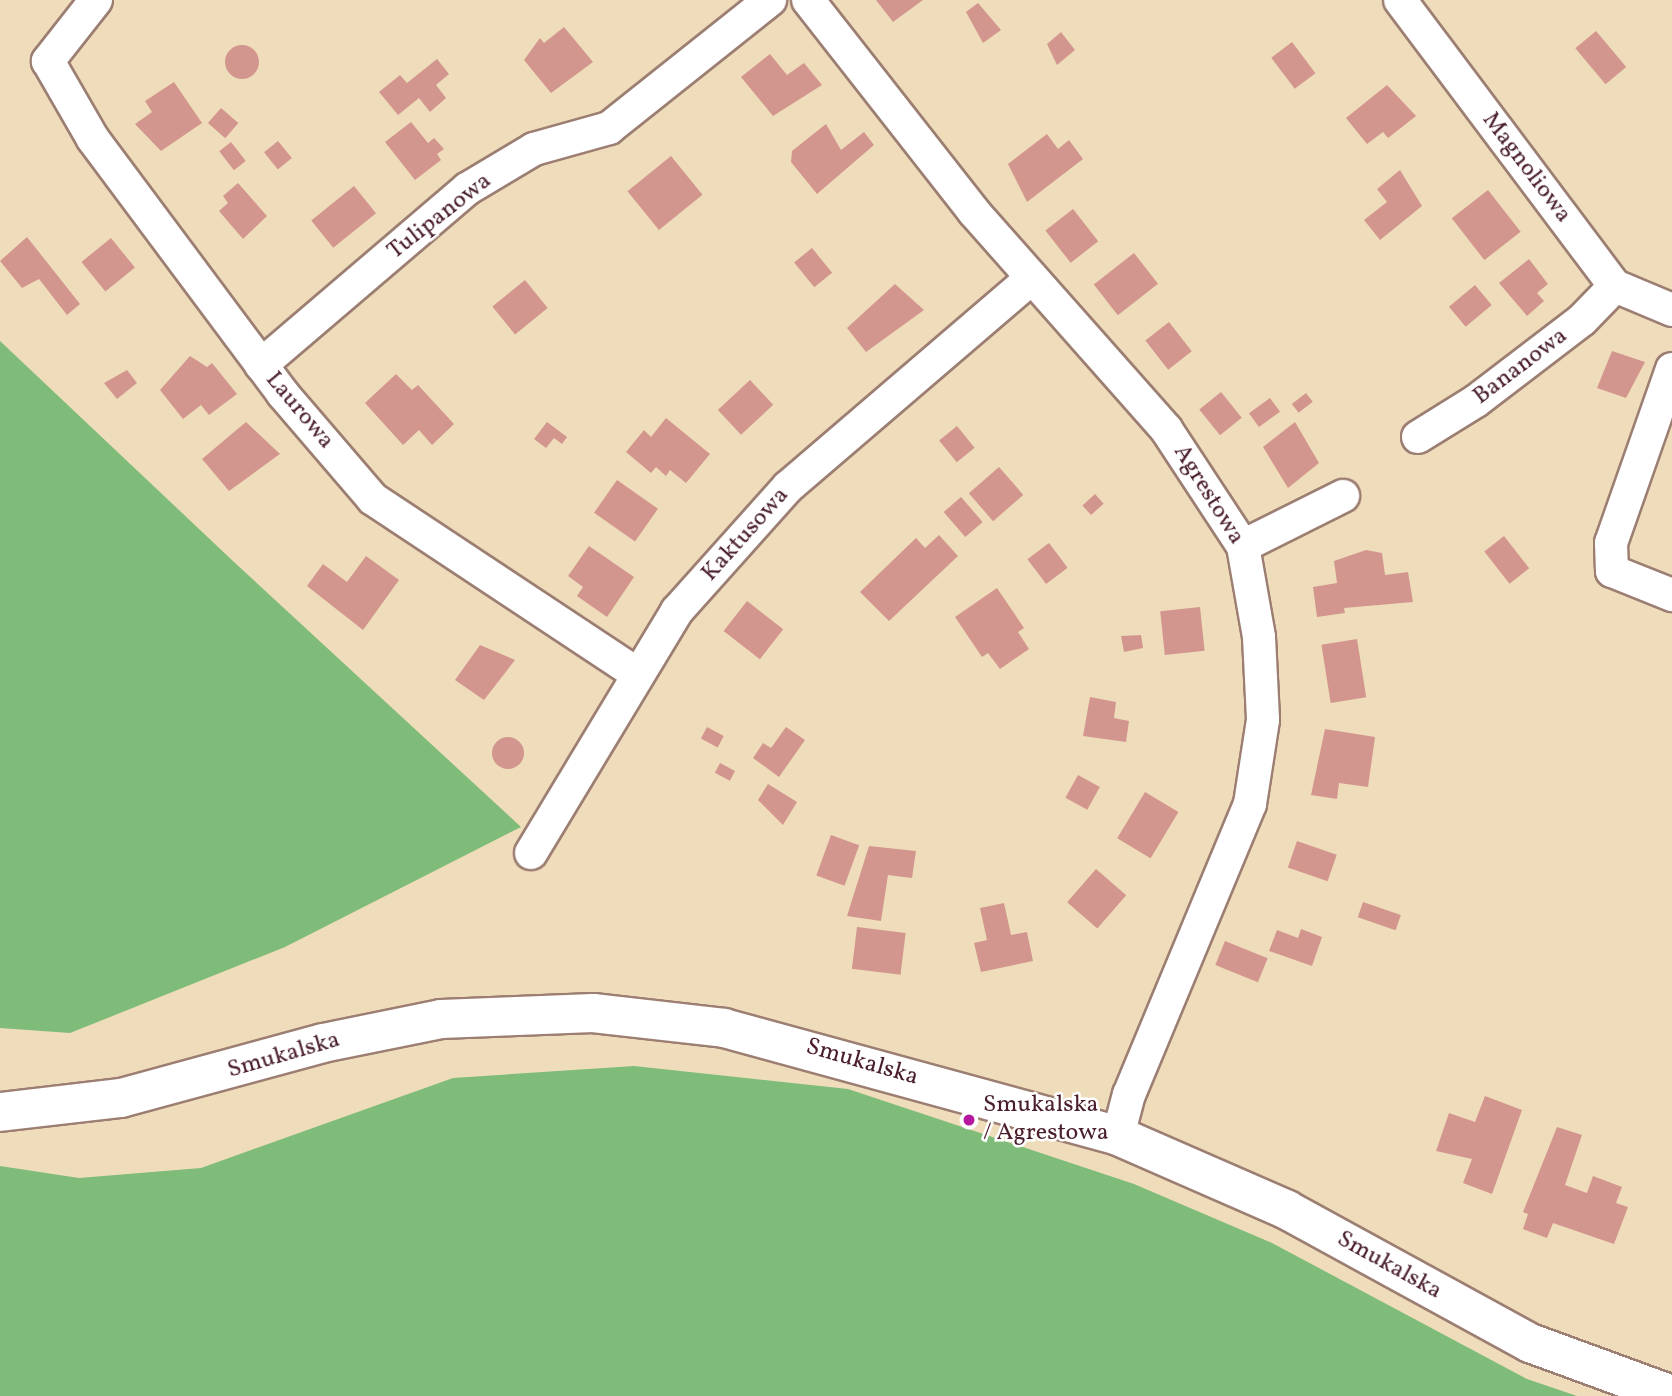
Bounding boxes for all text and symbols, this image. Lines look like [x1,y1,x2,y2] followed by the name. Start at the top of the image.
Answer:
[1475,107,1577,229] street label: Magnoliowa
[382,168,498,266] street label: Tulipanowa
[1468,322,1574,412] street label: Bananowa
[258,366,340,456] street label: Laurowa
[1166,440,1250,550] street label: Agrestowa
[696,482,796,588] street label: Kaktusowa
[225,1026,343,1086] street label: Smukalska
[803,1033,921,1093] street label: Smukalska
[983,1092,1109,1148] place label: Smukalska / Agrestowa
[961,1112,977,1128] marker: Smukalska / Agrestowa
[1331,1225,1447,1307] street label: Smukalska

